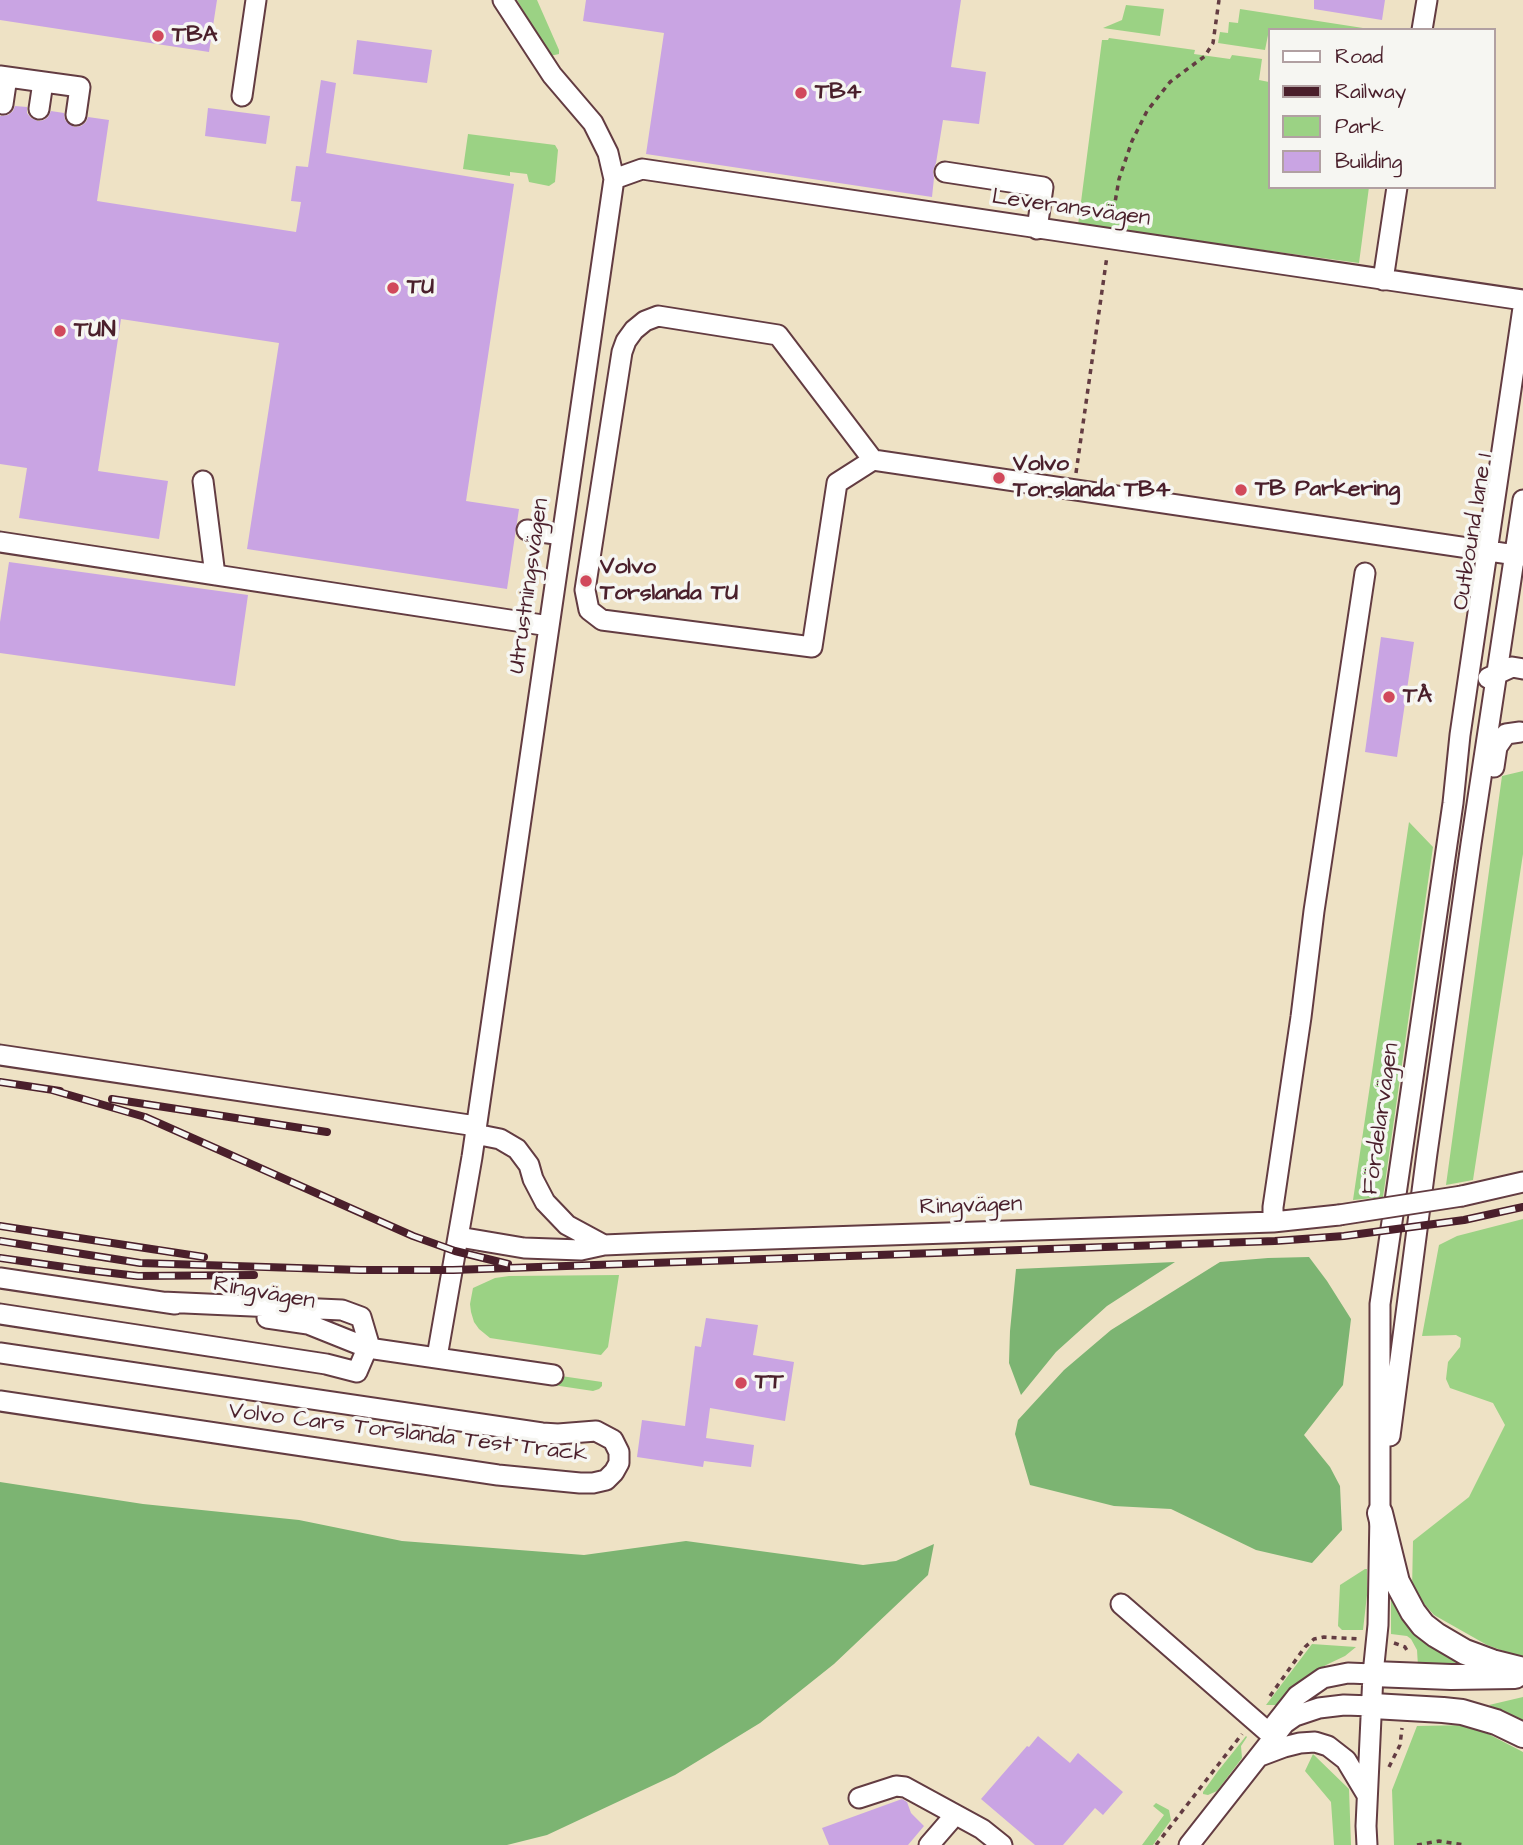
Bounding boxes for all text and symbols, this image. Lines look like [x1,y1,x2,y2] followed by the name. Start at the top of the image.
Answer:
[172,22,217,50] place label: TBA
[150,28,166,44] marker: TBA
[1268,28,1495,189] legend
[1335,42,1383,71] text: Road
[1335,77,1406,106] text: Railway
[815,79,861,107] place label: TB4
[793,85,809,101] marker: TB4
[1335,112,1384,141] text: Park
[1335,147,1402,176] text: Building
[990,184,1152,234] street label: Leveransvägen
[407,274,434,302] place label: TU
[385,280,401,296] marker: TU
[74,317,116,345] place label: TUN
[52,323,68,339] marker: TUN
[1013,451,1170,505] place label: Volvo Torslanda TB4
[1448,452,1500,612] street label: Outbound lane 1
[991,470,1007,486] marker: Volvo Torslanda TB4
[1255,476,1400,504] place label: TB Parkering
[1233,482,1249,498] marker: TB Parkering
[504,497,556,675] street label: Utrustningsvägen
[600,554,738,608] place label: Volvo Torslanda TU
[578,573,594,589] marker: Volvo Torslanda TU
[1403,683,1432,711] place label: TÅ
[1381,689,1397,705] marker: TÅ
[1358,1041,1406,1197] street label: Fördelarvägen
[919,1191,1023,1223] street label: Ringvägen
[211,1271,317,1317] street label: Ringvägen
[755,1369,784,1397] place label: TT
[733,1375,749,1391] marker: TT
[227,1398,589,1470] street label: Volvo Cars Torslanda Test Track

